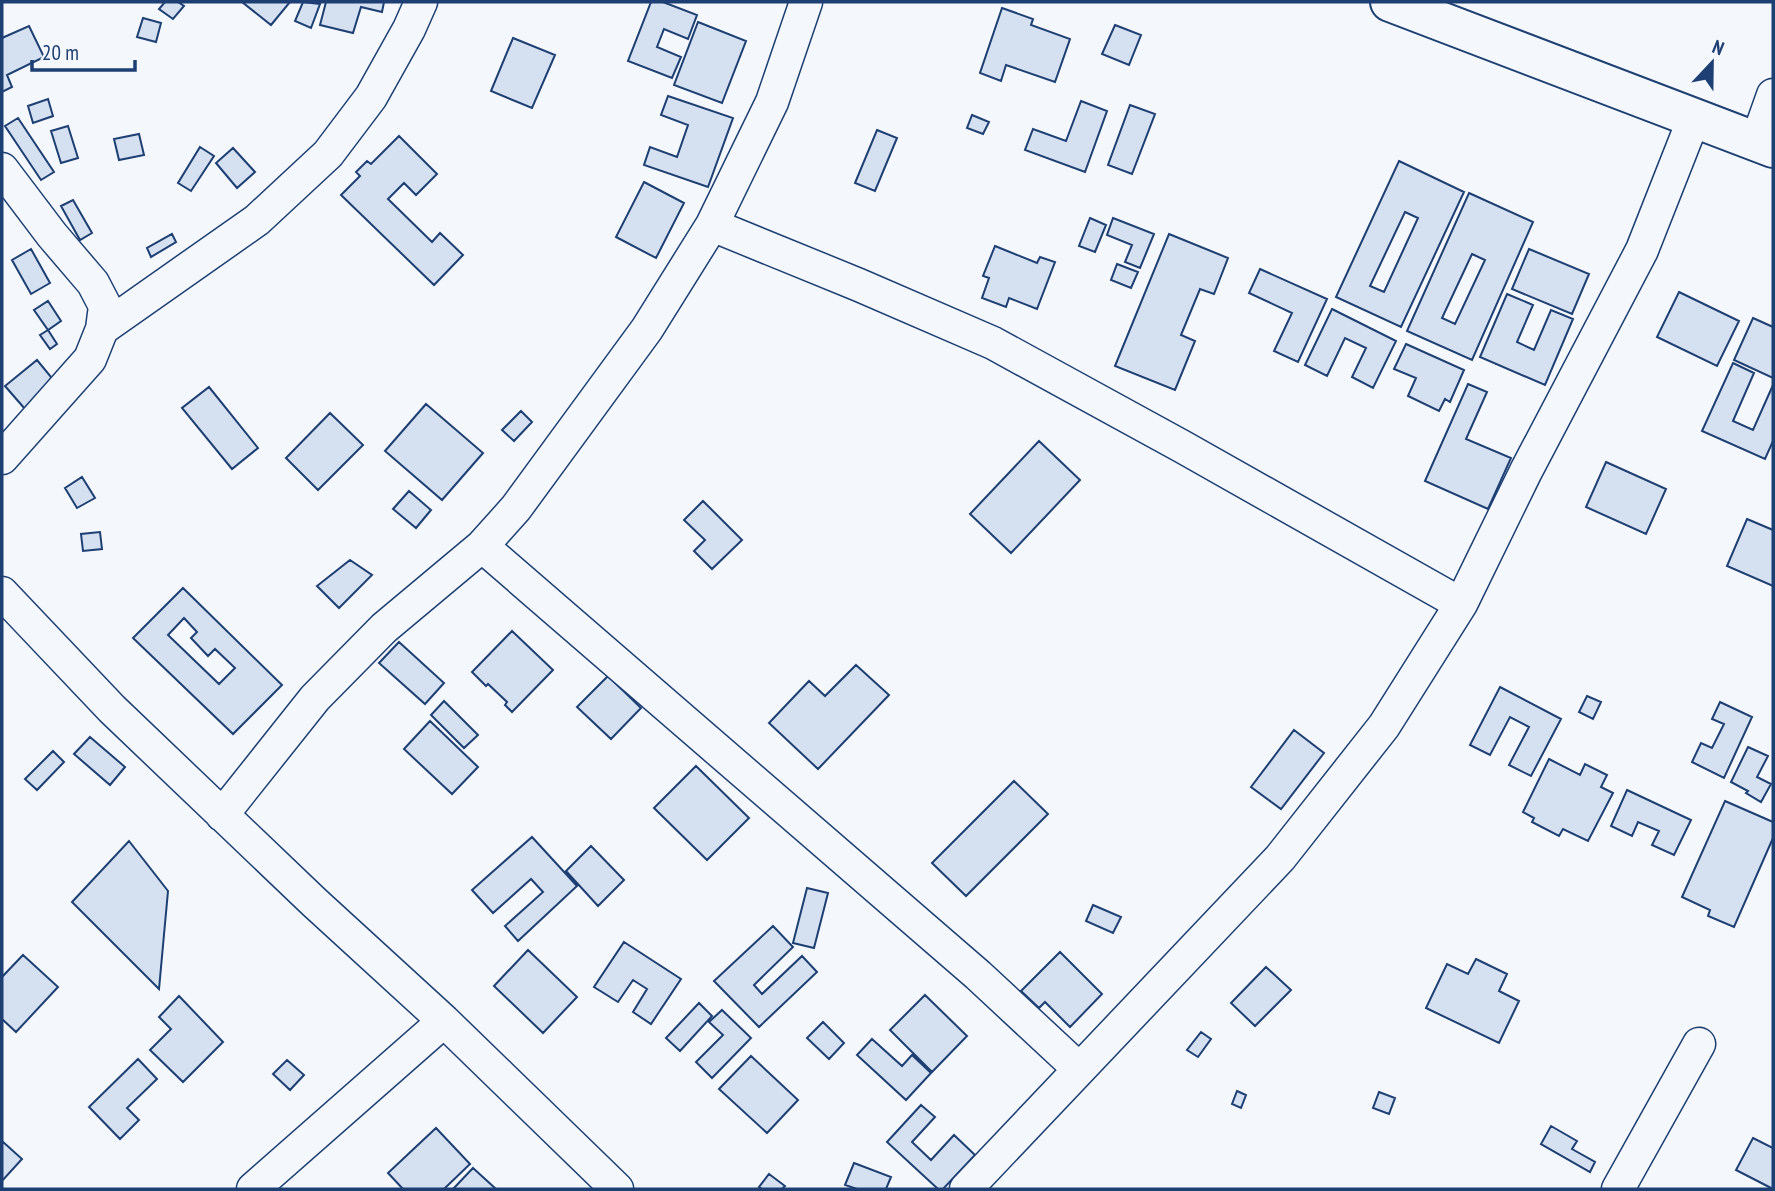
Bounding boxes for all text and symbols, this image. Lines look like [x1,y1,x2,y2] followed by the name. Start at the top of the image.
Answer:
[32,28,135,72] scale bar
[1677,28,1747,98] north arrow
[1709,34,1728,60] text: N
[42,39,79,66] text: 20 m

